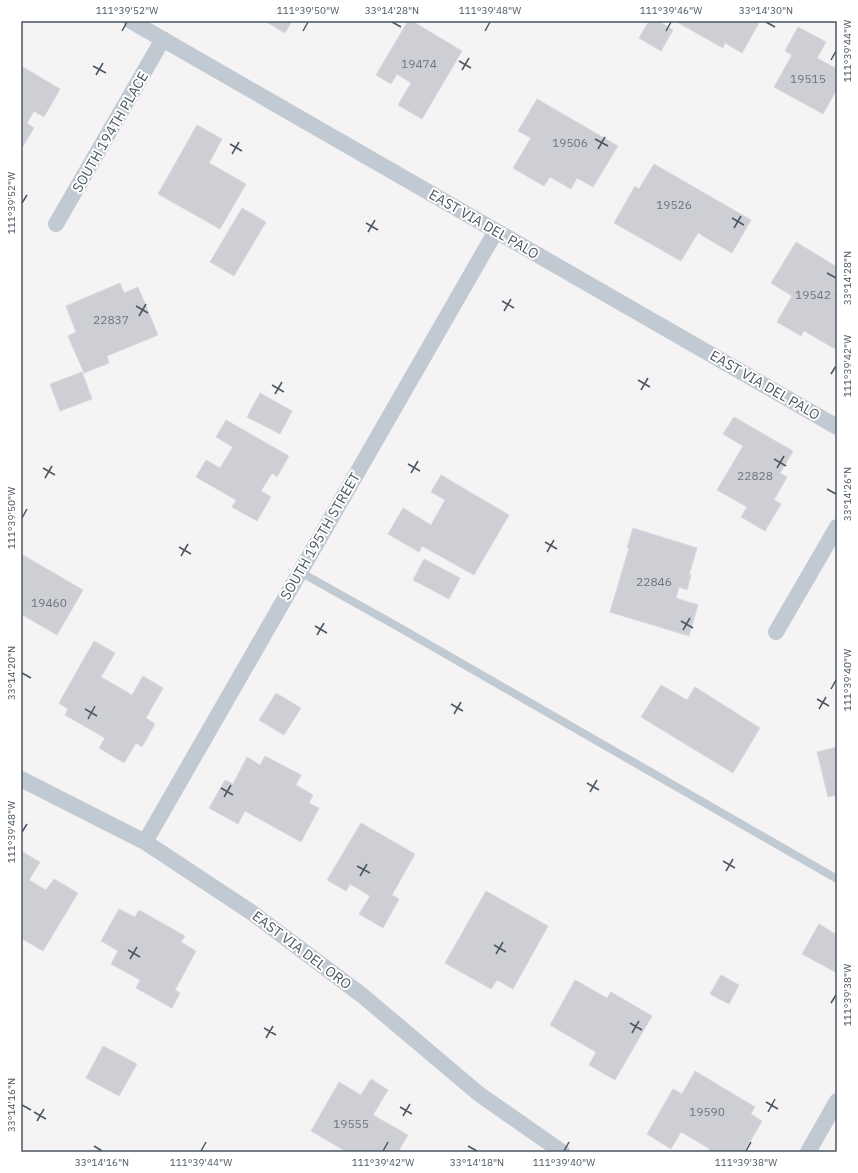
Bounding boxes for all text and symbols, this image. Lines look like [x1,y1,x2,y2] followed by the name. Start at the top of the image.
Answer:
[96,4,158,17] text: 111°39'52"W
[277,4,339,17] text: 111°39'50"W
[365,4,419,17] text: 33°14'28"N
[459,4,521,17] text: 111°39'48"W
[640,4,702,17] text: 111°39'46"W
[739,4,793,17] text: 33°14'30"N
[841,20,854,82] text: 111°39'44"W
[401,56,437,71] house number: 19474
[68,68,152,196] street label: SOUTH 194TH PLACE
[790,71,826,86] house number: 19515
[552,135,588,150] house number: 19506
[5,172,18,234] text: 111°39'52"W
[426,185,542,263] street label: EAST VIA DEL PALO
[656,197,692,212] house number: 19526
[841,251,854,305] text: 33°14'28"N
[795,287,831,302] house number: 19542
[93,312,129,327] house number: 22837
[841,335,854,397] text: 111°39'42"W
[707,346,823,424] street label: EAST VIA DEL PALO
[841,467,854,521] text: 33°14'26"N
[737,468,773,483] house number: 22828
[276,469,364,603] street label: SOUTH 195TH STREET
[5,487,18,549] text: 111°39'50"W
[636,574,672,589] house number: 22846
[31,595,67,610] house number: 19460
[5,646,18,700] text: 33°14'20"N
[841,649,854,711] text: 111°39'40"W
[5,801,18,863] text: 111°39'48"W
[249,907,355,993] street label: EAST VIA DEL ORO
[841,964,854,1026] text: 111°39'38"W
[5,1078,18,1132] text: 33°14'16"N
[689,1104,725,1119] house number: 19590
[333,1116,369,1131] house number: 19555
[75,1156,129,1169] text: 33°14'16"N
[170,1156,232,1169] text: 111°39'44"W
[352,1156,414,1169] text: 111°39'42"W
[450,1156,504,1169] text: 33°14'18"N
[533,1156,595,1169] text: 111°39'40"W
[715,1156,777,1169] text: 111°39'38"W

